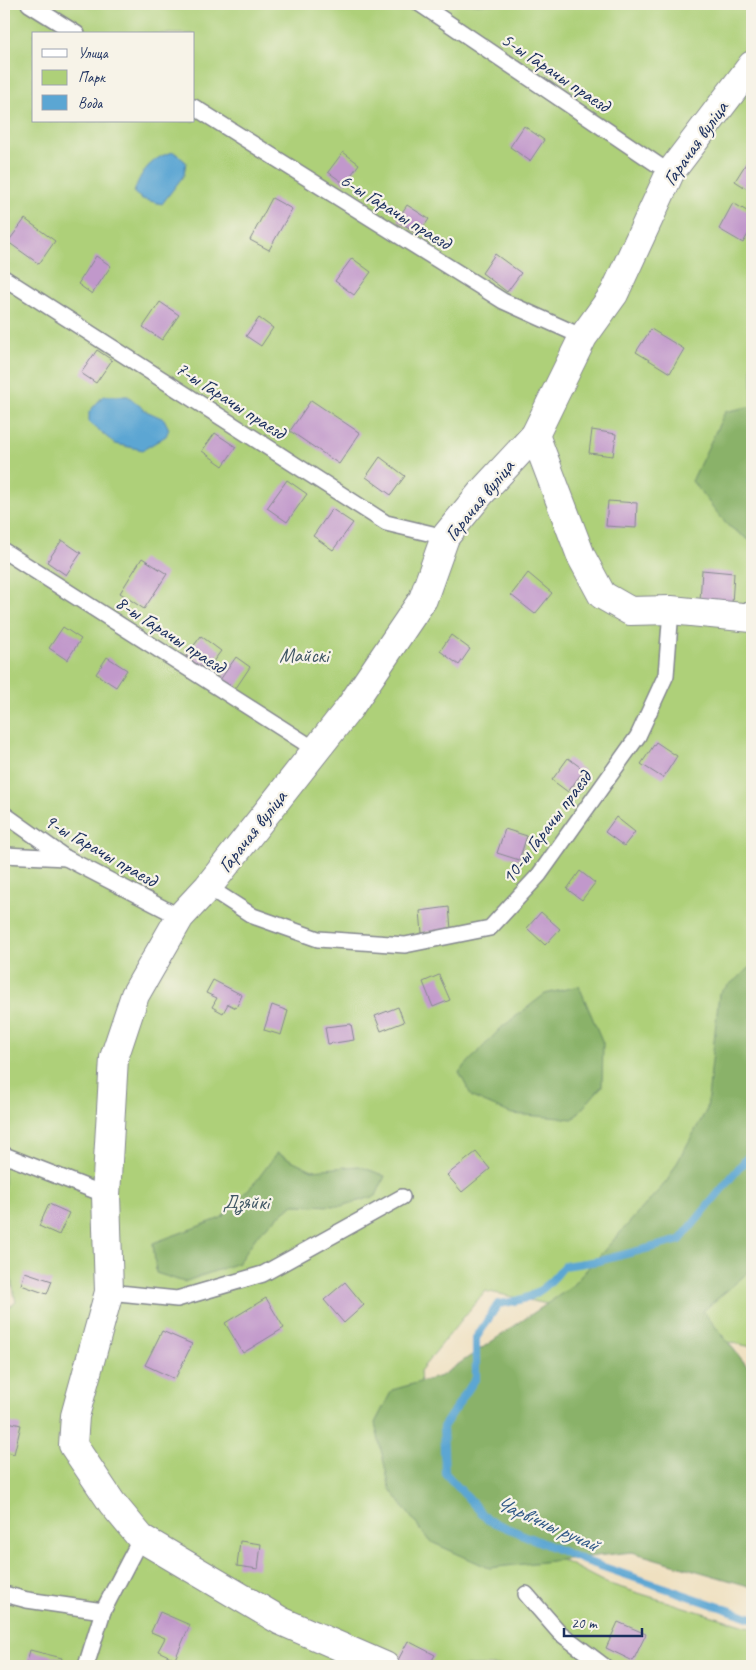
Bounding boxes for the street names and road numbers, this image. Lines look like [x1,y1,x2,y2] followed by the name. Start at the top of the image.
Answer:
[496,27,617,119] street label: 5-ы Гарачы праезд
[657,95,734,190] street label: Гарачая вуліца
[336,167,457,256] street label: 6-ы Гарачы праезд
[171,356,292,446] street label: 7-ы Гарачы праезд
[439,454,521,546] street label: Гарачая вуліца
[111,590,232,680] street label: 8-ы Гарачы праезд
[496,764,598,889] street label: 10-ы Гарачы праезд
[213,784,293,877] street label: Гарачая вуліца
[40,808,163,894] street label: 9-ы Гарачы праезд

